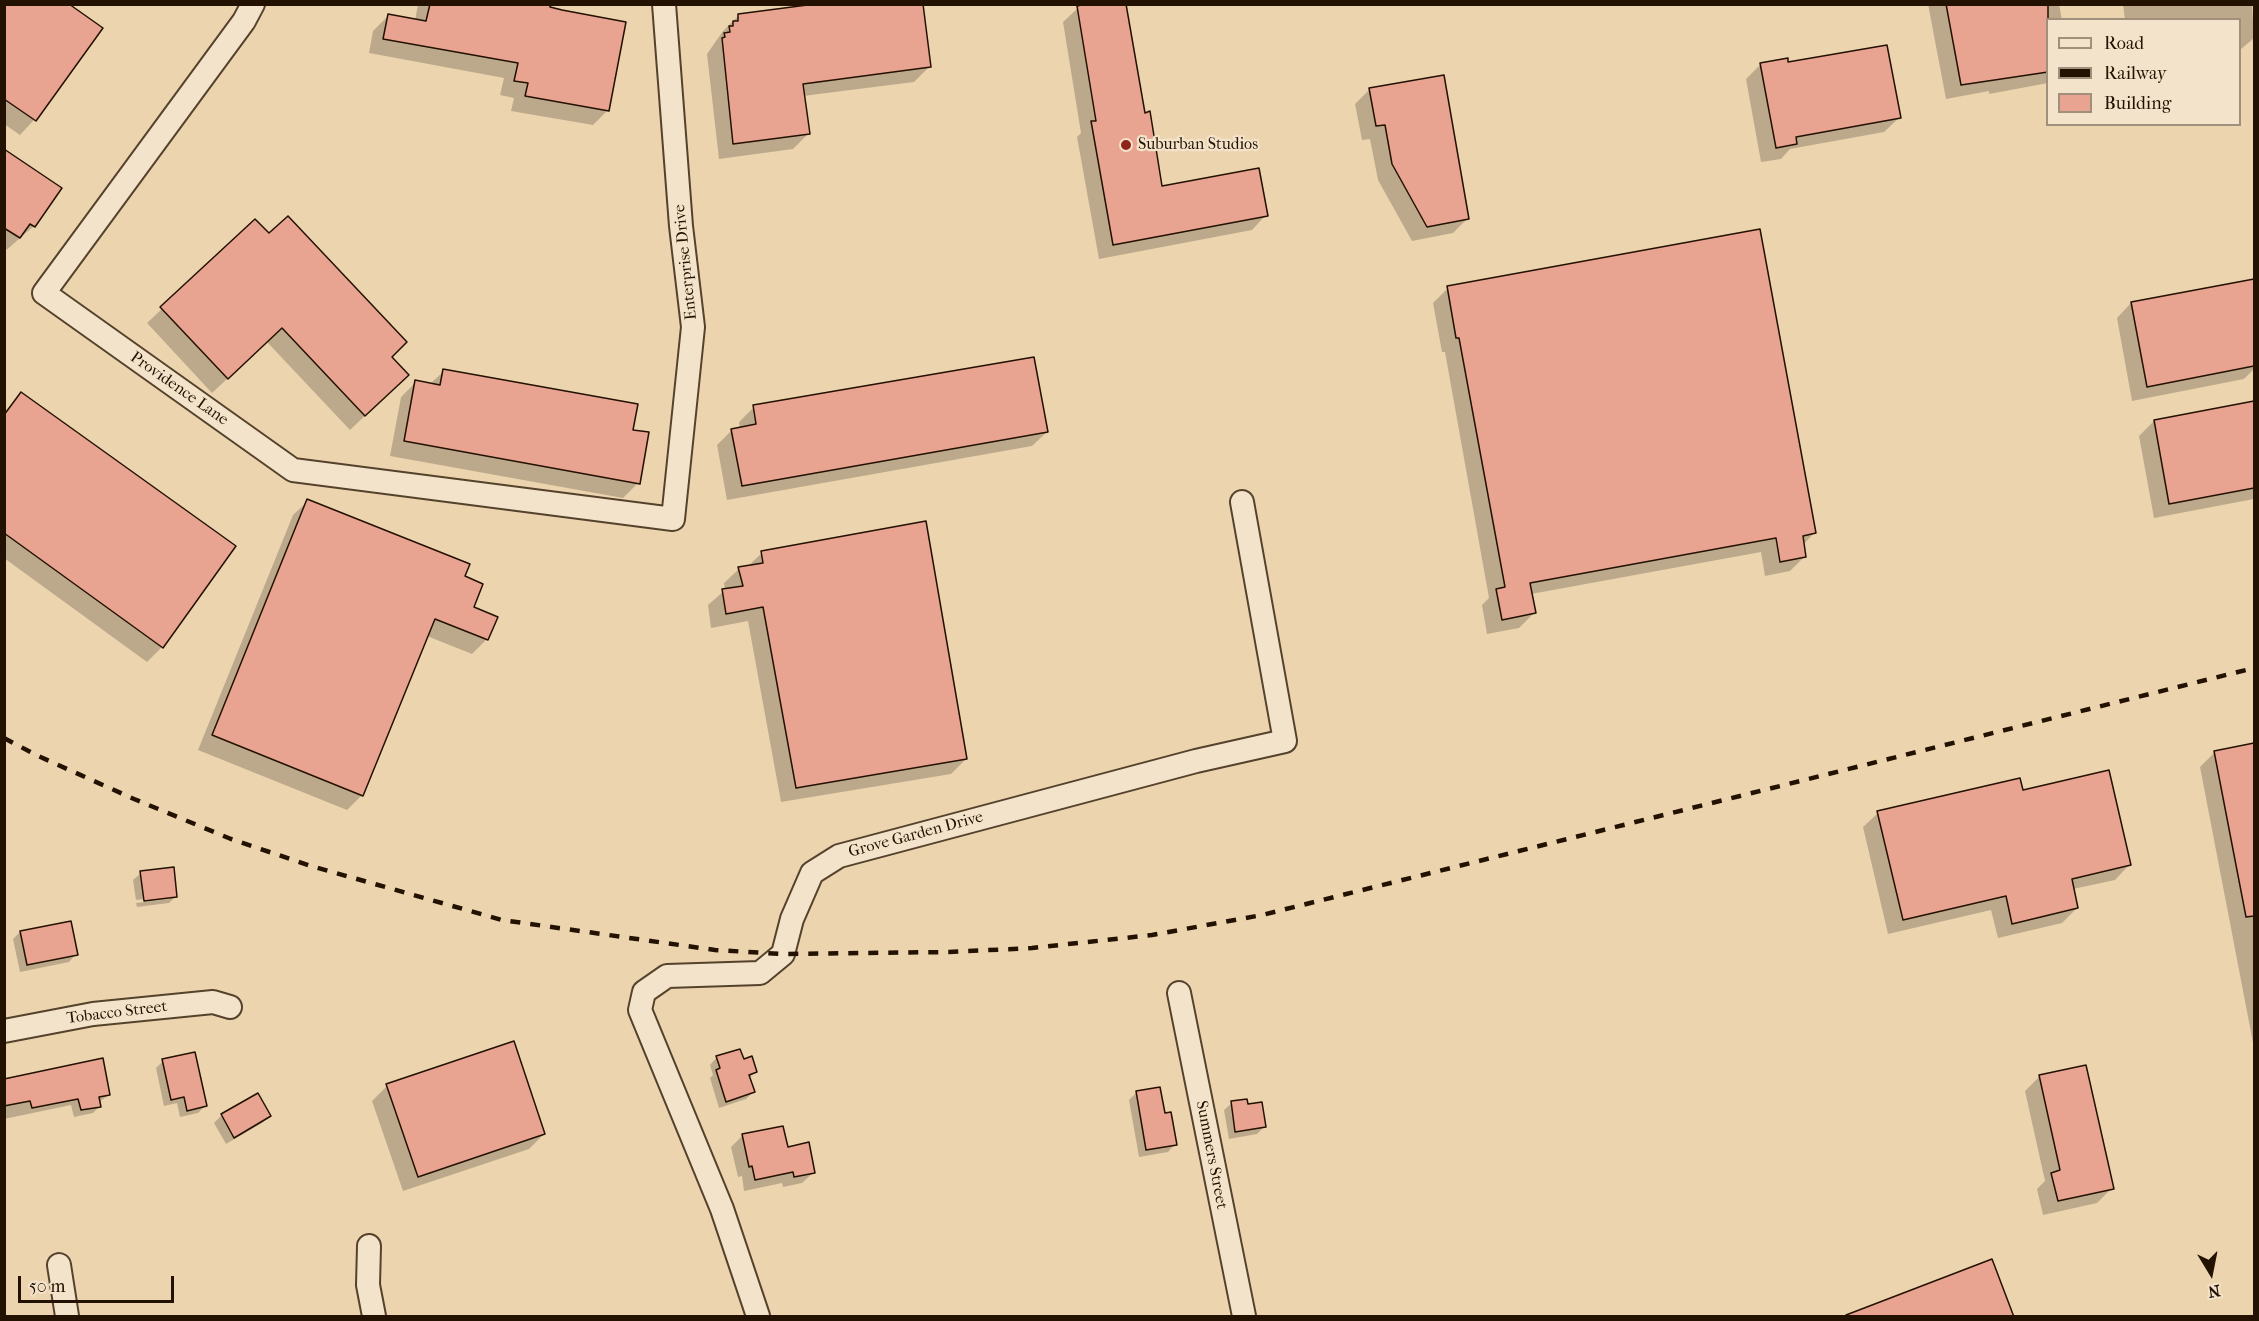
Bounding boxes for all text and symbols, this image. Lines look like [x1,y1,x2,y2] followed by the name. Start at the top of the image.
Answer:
[2046,18,2241,126] legend
[2104,33,2144,54] text: Road
[2104,63,2167,84] text: Railway
[2104,93,2171,114] text: Building
[1138,135,1258,155] place label: Suburban Studios
[1119,138,1133,152] marker: Suburban Studios
[670,203,702,321] street label: Enterprise Drive
[126,348,232,430] street label: Providence Lane
[847,808,985,862] street label: Grove Garden Drive
[66,997,168,1029] street label: Tobacco Street
[1191,1099,1231,1211] street label: Summers Street
[2181,1243,2241,1303] north arrow
[21,1264,177,1302] scale bar
[29,1276,65,1297] text: 50 m
[2207,1281,2222,1302] text: N

